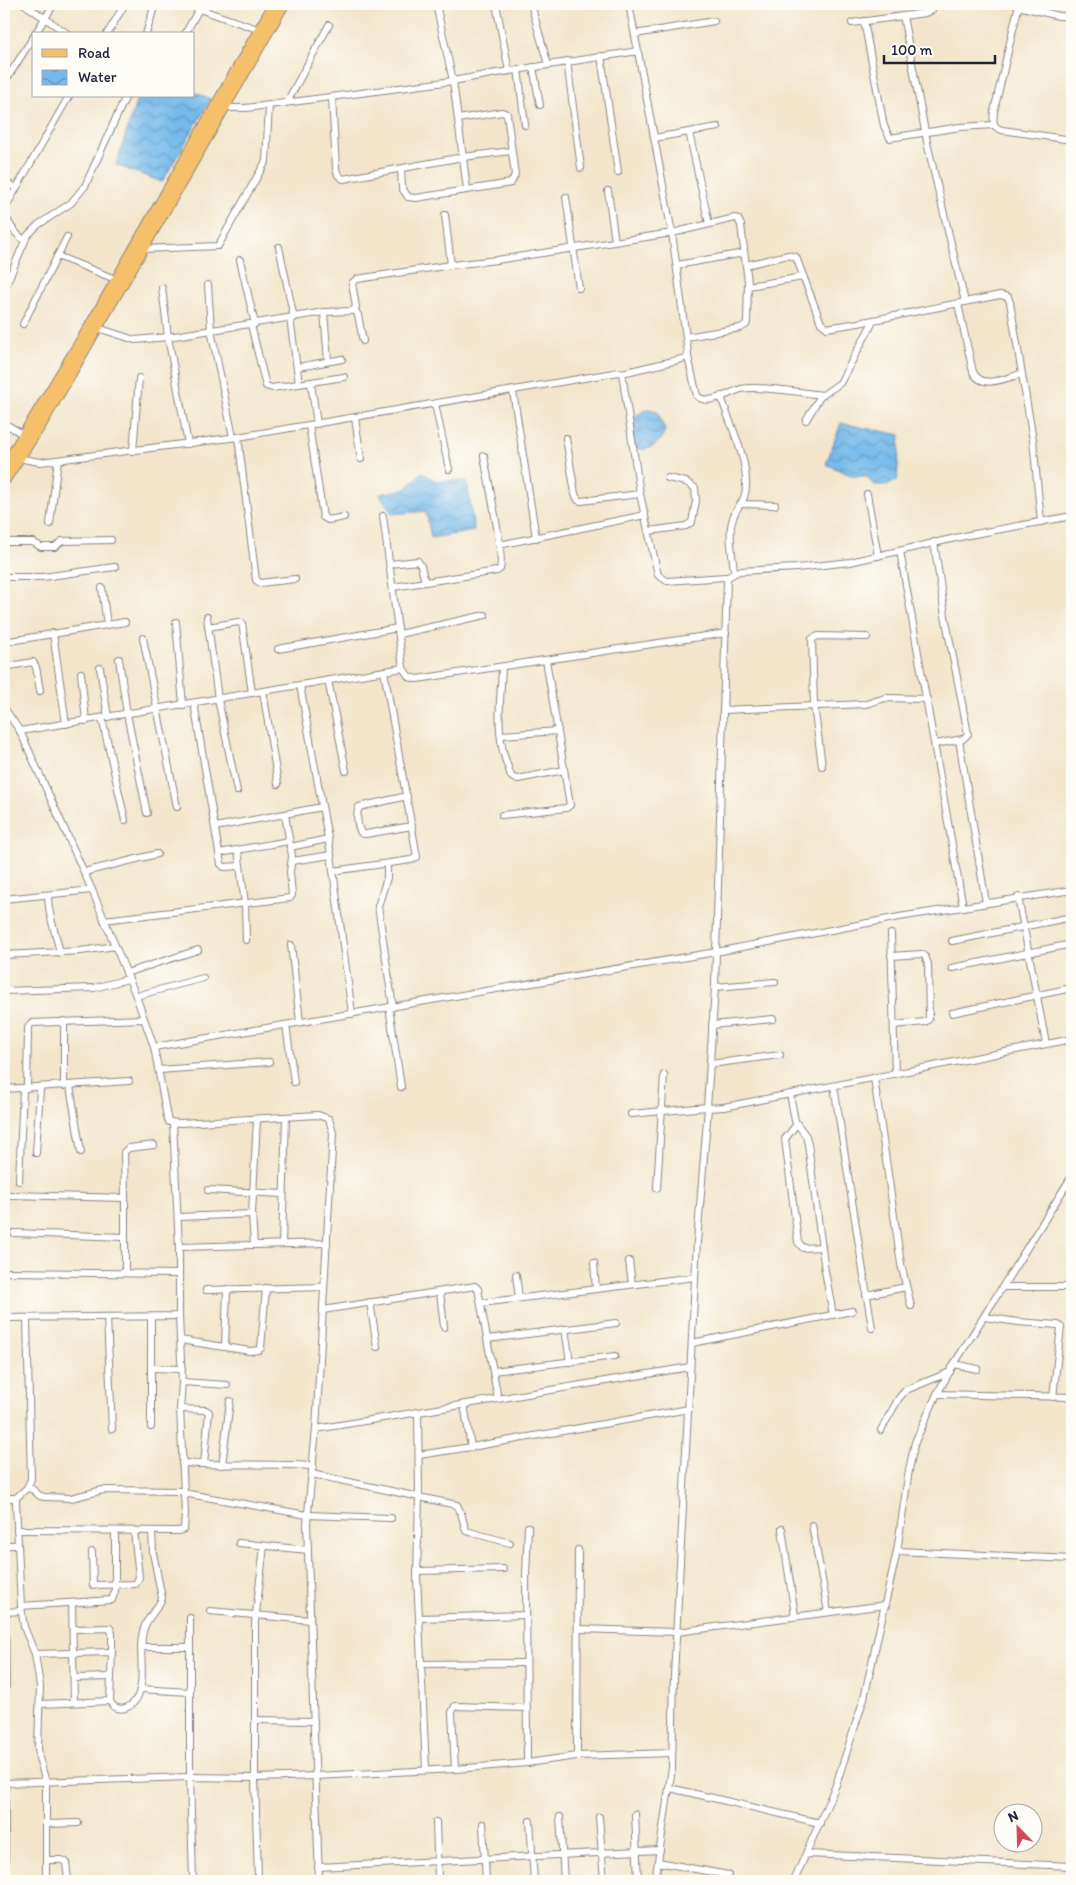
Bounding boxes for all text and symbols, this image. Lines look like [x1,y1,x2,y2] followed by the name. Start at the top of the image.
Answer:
[32,32,195,98] legend
[884,32,995,64] scale bar
[891,41,933,59] text: 100 m
[78,44,111,62] text: Road
[78,68,117,86] text: Water
[994,1802,1044,1852] north arrow
[1005,1807,1021,1826] text: N

